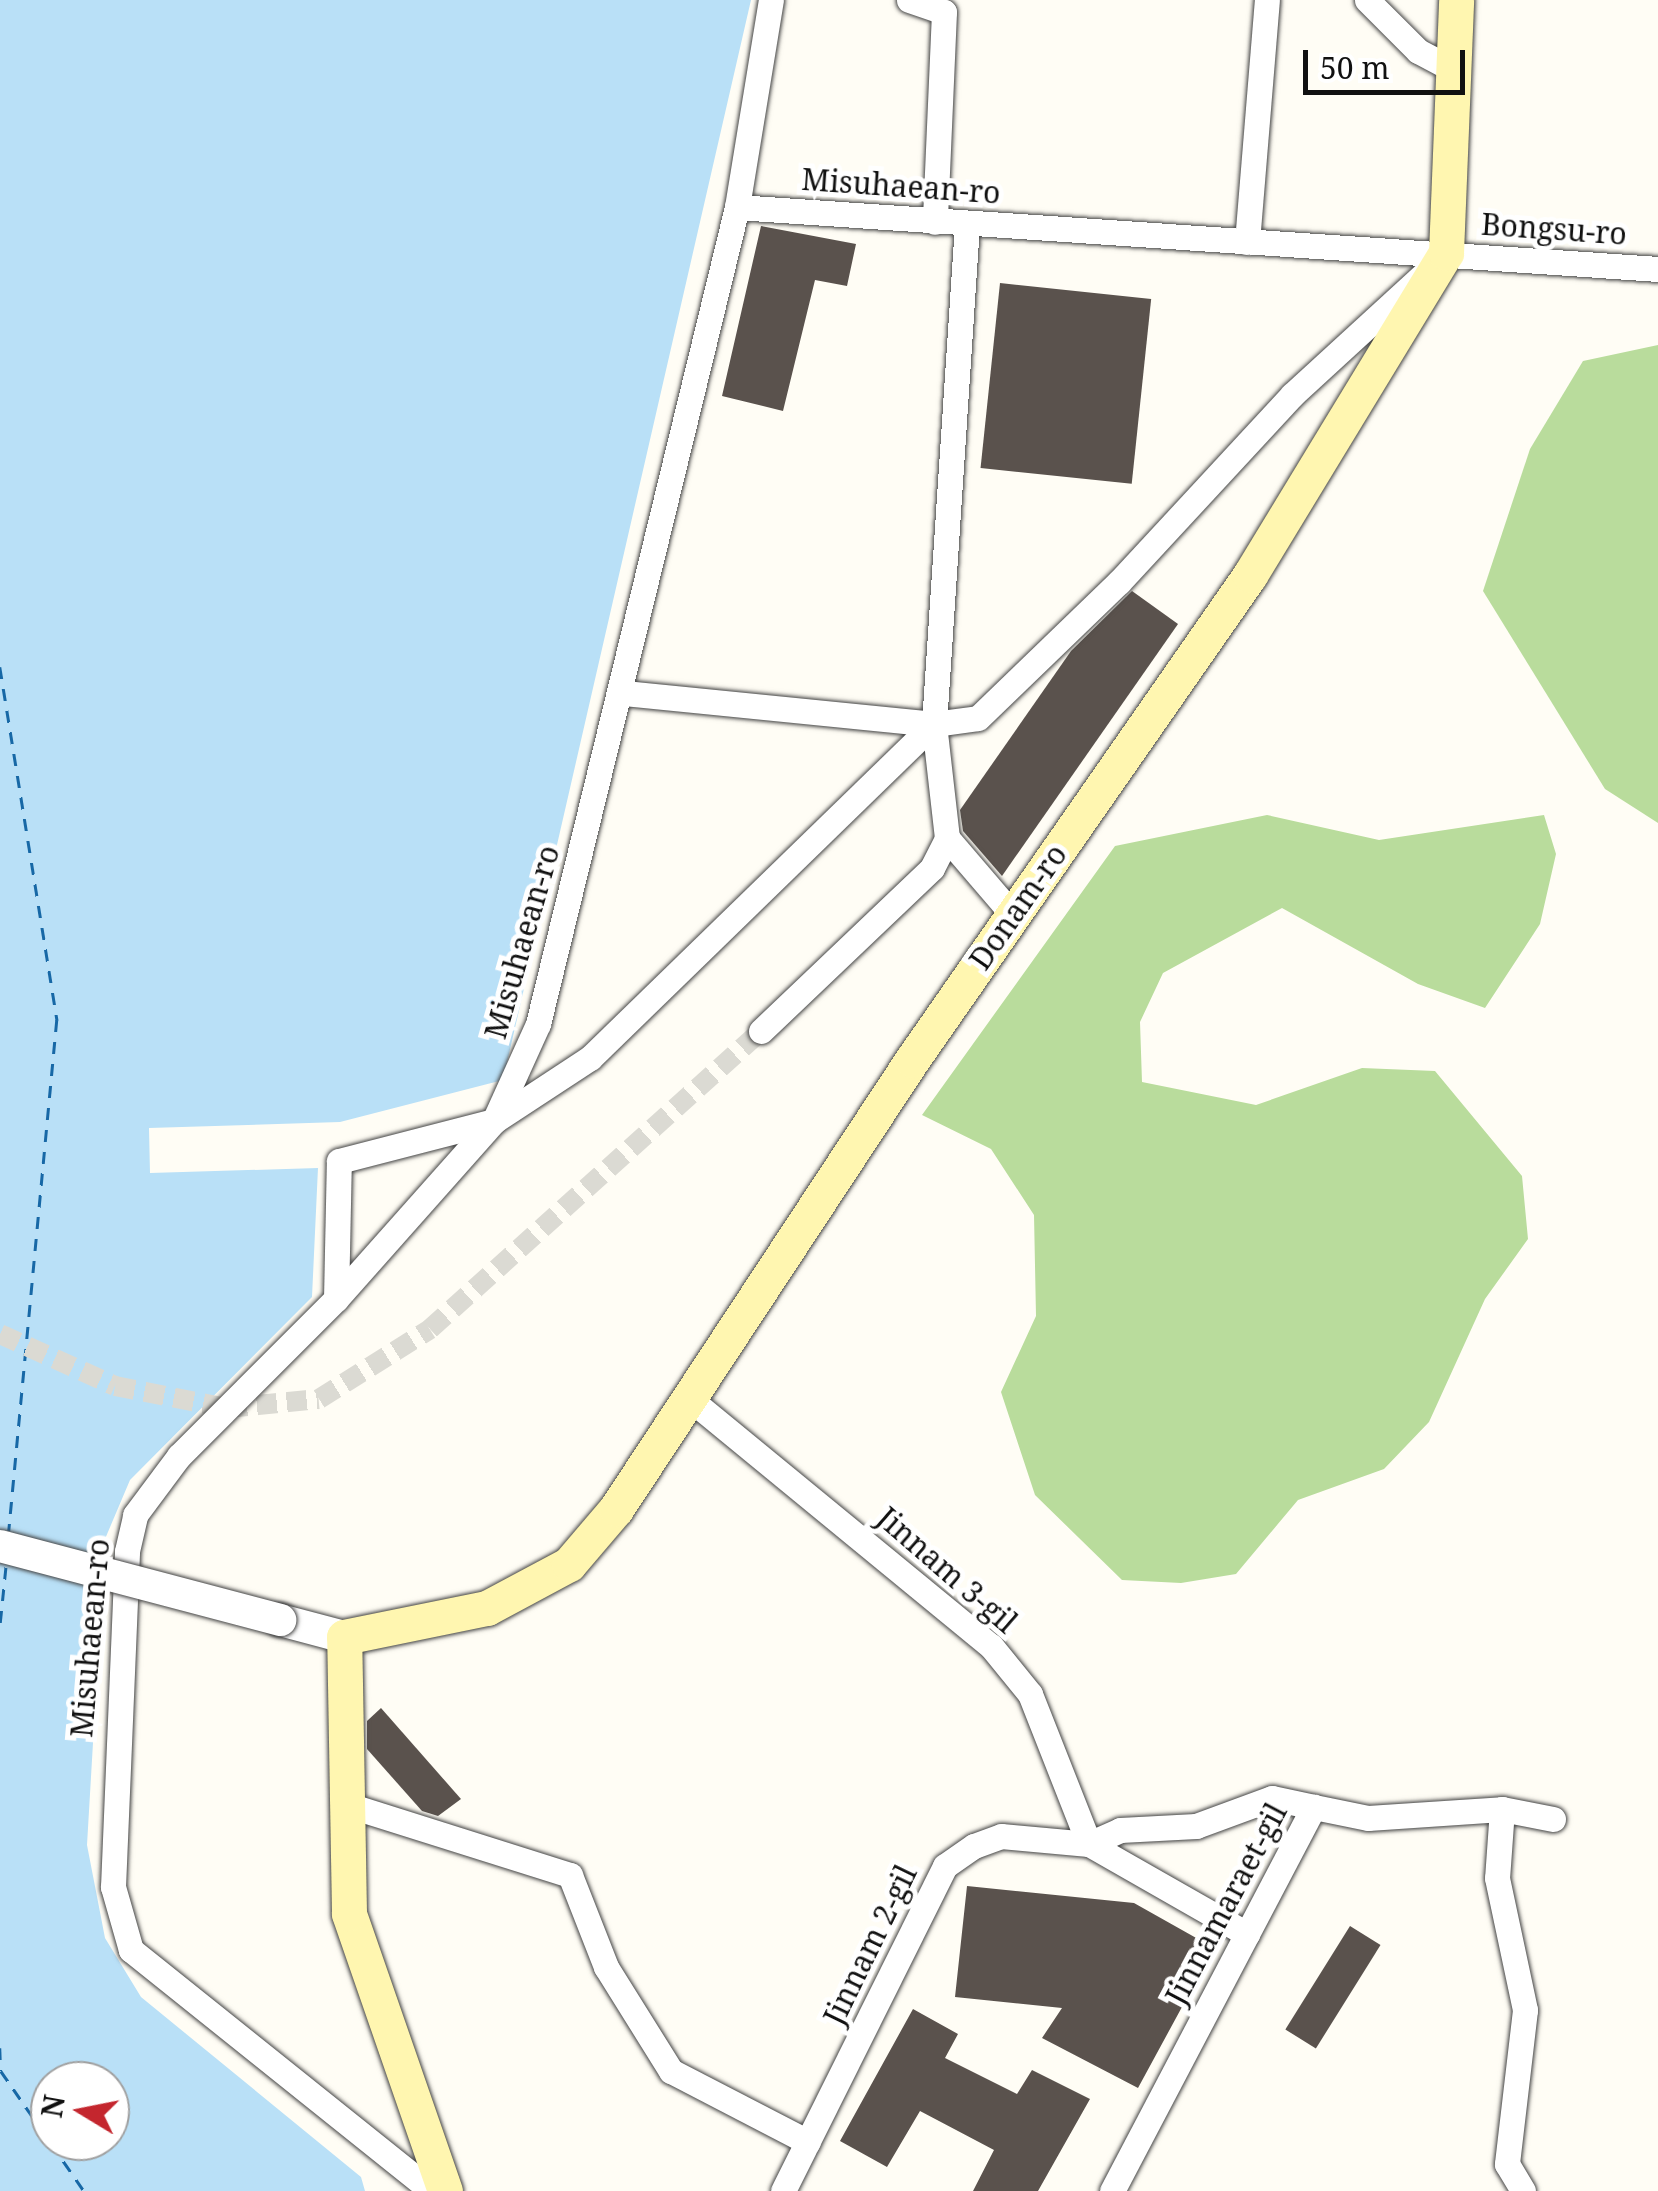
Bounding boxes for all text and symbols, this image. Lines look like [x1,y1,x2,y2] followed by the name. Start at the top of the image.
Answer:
[1308,30,1470,92] scale bar
[1320,47,1390,88] text: 50 m
[800,161,1002,211] street label: Misuhaean-ro
[1480,206,1628,252] street label: Bongsu-ro
[962,838,1074,976] street label: Donam-ro
[477,841,567,1043] street label: Misuhaean-ro
[870,1500,1024,1640] street label: Jinnam 3-gil
[63,1537,117,1739] street label: Misuhaean-ro
[1158,1797,1294,2011] street label: Jinnamaraet-gil
[816,1859,924,2031] street label: Jinnam 2-gil
[30,2061,130,2161] north arrow
[32,2092,73,2120] text: N

